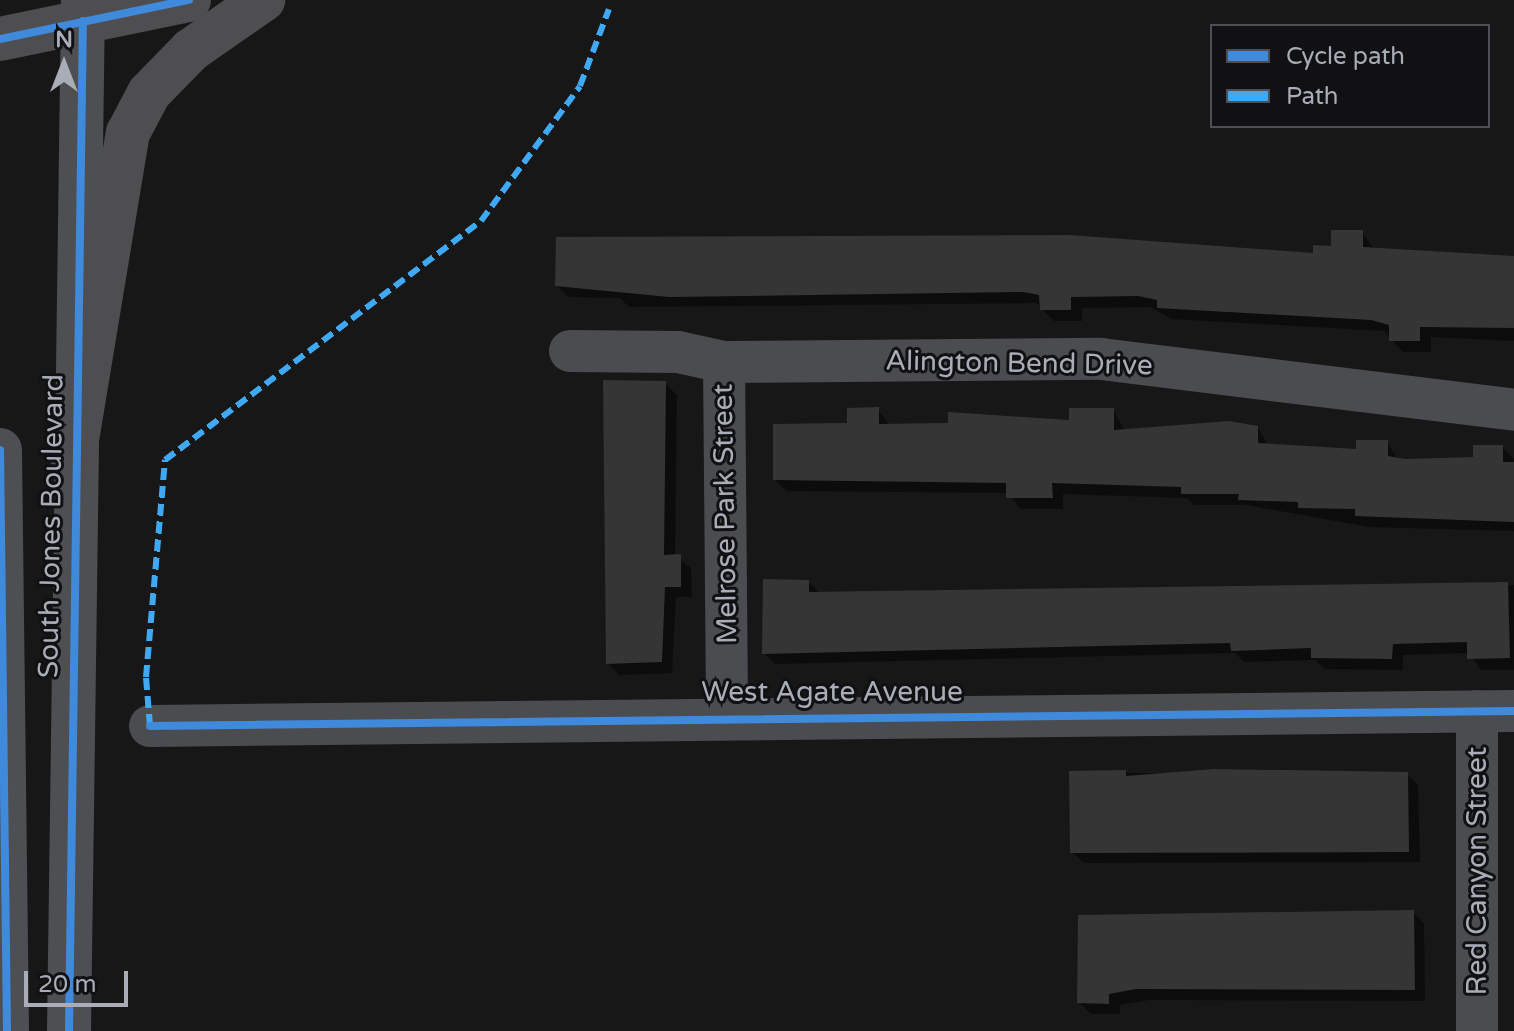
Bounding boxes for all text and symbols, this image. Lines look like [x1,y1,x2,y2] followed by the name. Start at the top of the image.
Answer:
[24,24,104,104] north arrow
[1210,24,1490,128] legend
[55,27,73,53] text: N
[1286,42,1405,71] text: Cycle path
[1286,82,1339,111] text: Path
[885,344,1153,382] street label: Alington Bend Drive
[32,374,70,678] street label: South Jones Boulevard
[706,383,744,645] street label: Melrose Park Street
[701,675,963,709] street label: West Agate Avenue
[1460,747,1494,995] street label: Red Canyon Street
[28,955,132,1005] scale bar
[38,970,96,999] text: 20 m

